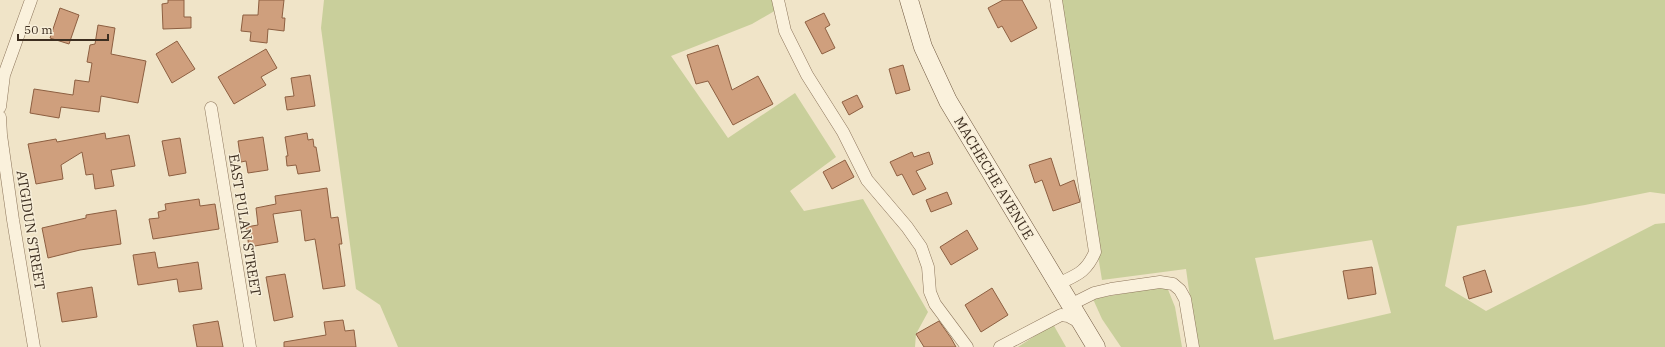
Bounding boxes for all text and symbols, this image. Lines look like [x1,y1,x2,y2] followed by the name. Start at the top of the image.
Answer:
[18,16,108,42] scale bar
[24,22,53,37] text: 50 m
[950,113,1038,243] street label: MACHECHE AVENUE
[225,153,265,297] street label: EAST PULAN STREET
[13,169,49,291] street label: ATGIDUN STREET

